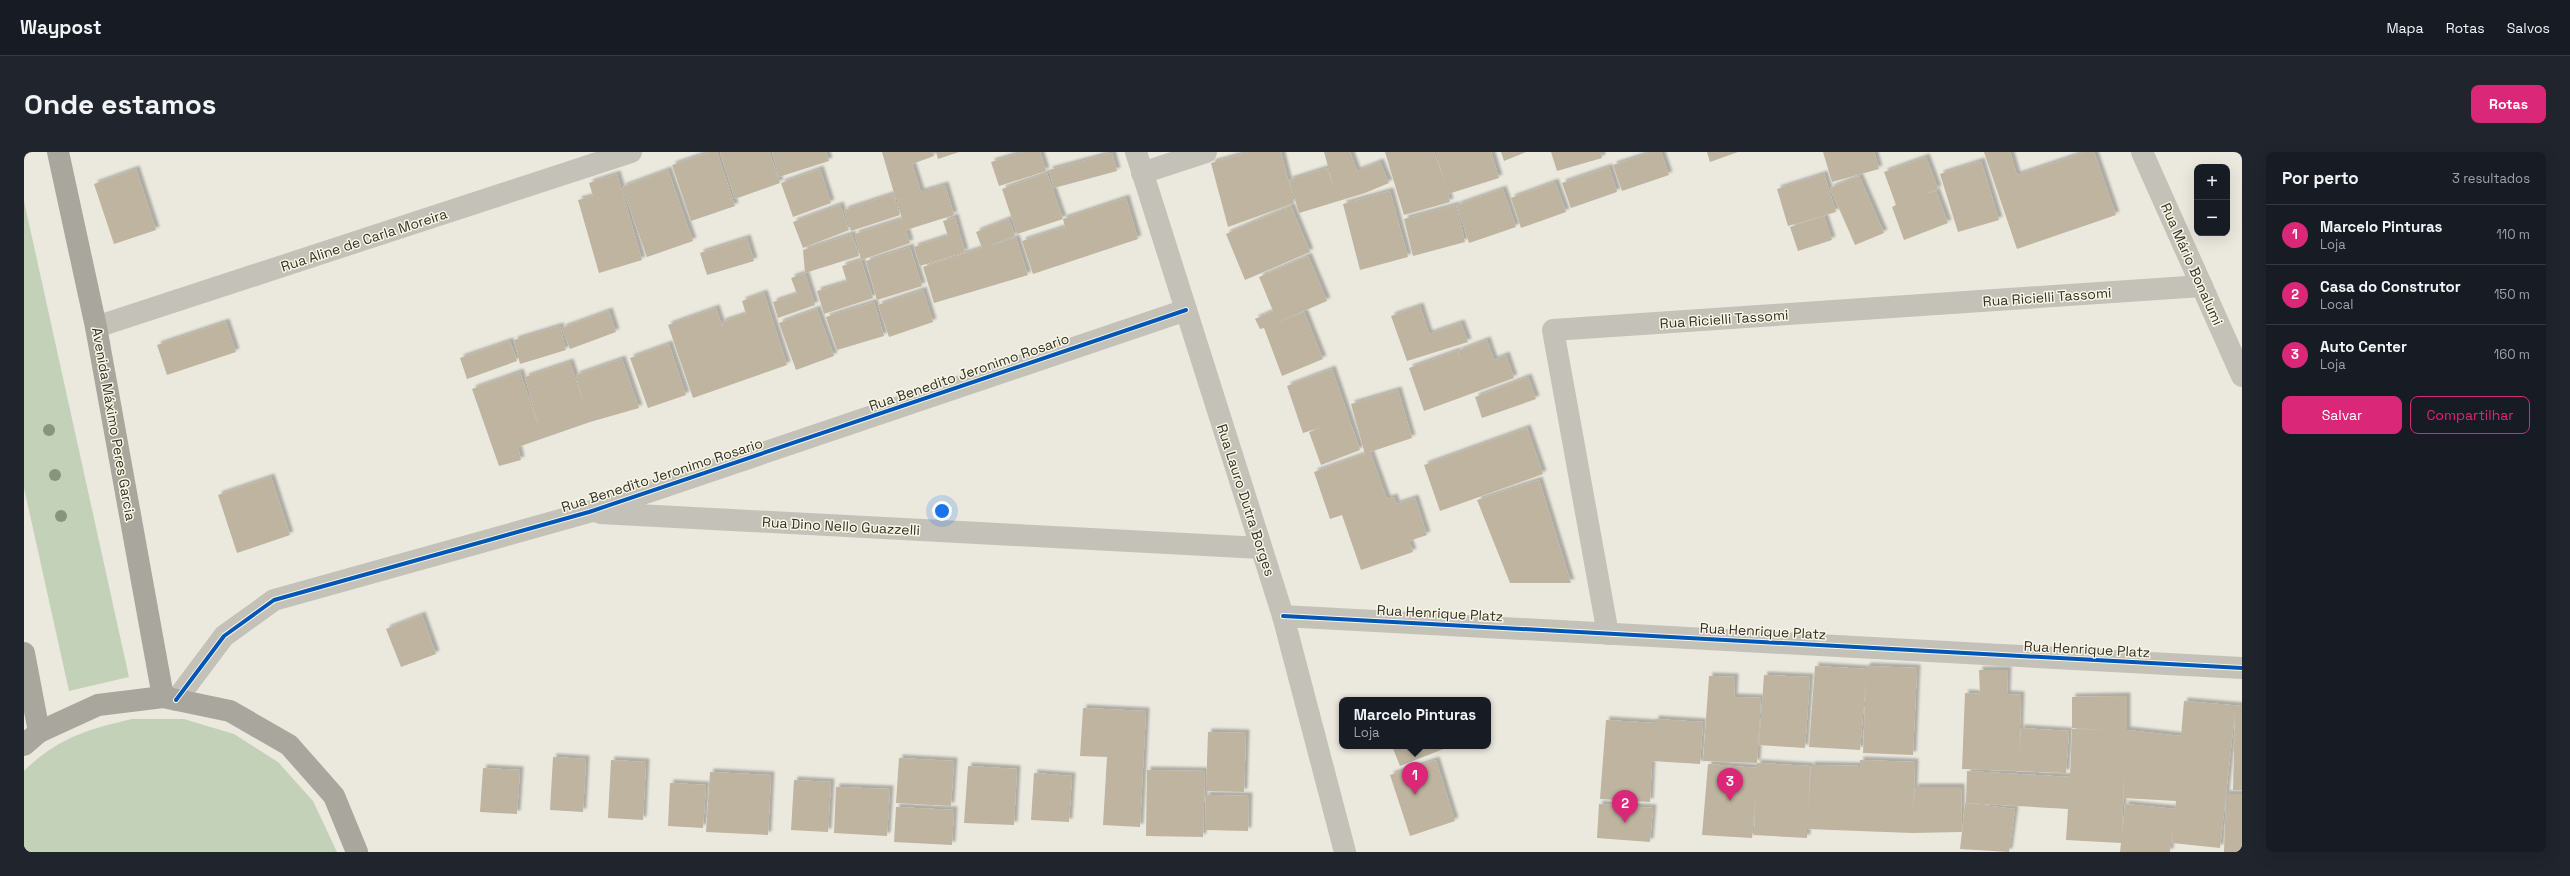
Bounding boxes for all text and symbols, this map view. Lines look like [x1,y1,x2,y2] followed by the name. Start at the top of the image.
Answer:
[20,15,102,40] text: Waypost
[2386,19,2424,37] text: Mapa
[2446,19,2485,37] text: Rotas
[2507,19,2550,37] text: Salvos
[2471,85,2546,123] button: Rotas
[24,86,217,122] text: Onde estamos
[2194,164,2230,236] map controls
[2194,164,2230,200] button: +
[2282,167,2359,189] text: Por perto
[2452,170,2530,187] text: 3 resultados
[2157,200,2227,328] street label: Rua Mário Bonalumi
[2194,200,2230,236] button: −
[279,205,449,275] street label: Rua Aline de Carla Moreira
[2320,217,2442,236] text: Marcelo Pinturas
[2292,226,2298,243] text: 1
[2496,226,2530,243] text: 110 m
[2320,236,2346,253] text: Loja
[2320,277,2461,296] text: Casa do Construtor
[1982,284,2112,310] street label: Rua Ricielli Tassomi
[2291,286,2299,303] text: 2
[2494,286,2530,303] text: 150 m
[2320,296,2354,313] text: Local
[1659,306,1789,332] street label: Rua Ricielli Tassomi
[88,326,140,522] street label: Avenida Máximo Peres Garcia
[866,329,1072,415] street label: Rua Benedito Jeronimo Rosario
[2320,337,2407,356] text: Auto Center
[2291,346,2299,363] text: 3
[2494,346,2530,363] text: 160 m
[2320,356,2346,373] text: Loja
[2282,396,2402,434] button: Salvar
[2410,396,2530,434] button: Compartilhar
[1213,422,1279,578] street label: Rua Lauro Dutra Borges
[559,434,765,516] street label: Rua Benedito Jeronimo Rosario
[932,501,952,521] your location
[762,513,920,539] street label: Rua Dino Nello Guazzelli
[1376,601,1504,625] street label: Rua Henrique Platz
[1699,619,1827,643] street label: Rua Henrique Platz
[2023,637,2151,661] street label: Rua Henrique Platz
[1339,697,1491,749] popup
[1354,705,1476,724] text: Marcelo Pinturas
[1354,724,1380,741] text: Loja
[1402,762,1428,795] pin: 1
[1717,768,1743,801] pin: 3
[1612,790,1638,823] pin: 2

